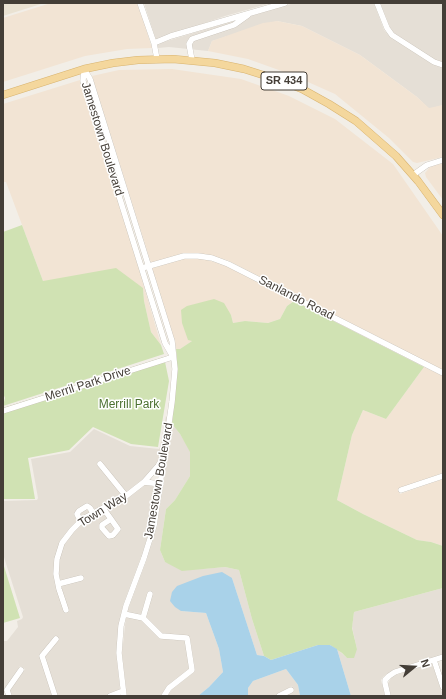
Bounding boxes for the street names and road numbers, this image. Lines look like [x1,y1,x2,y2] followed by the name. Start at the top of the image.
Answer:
[261,72,307,90] road number: SR 434
[78,80,126,198] street label: Jamestown Boulevard
[256,273,336,323] street label: Sanlando Road
[43,363,133,405] street label: Merril Park Drive
[142,422,176,540] street label: Jamestown Boulevard
[76,489,130,531] street label: Town Way

